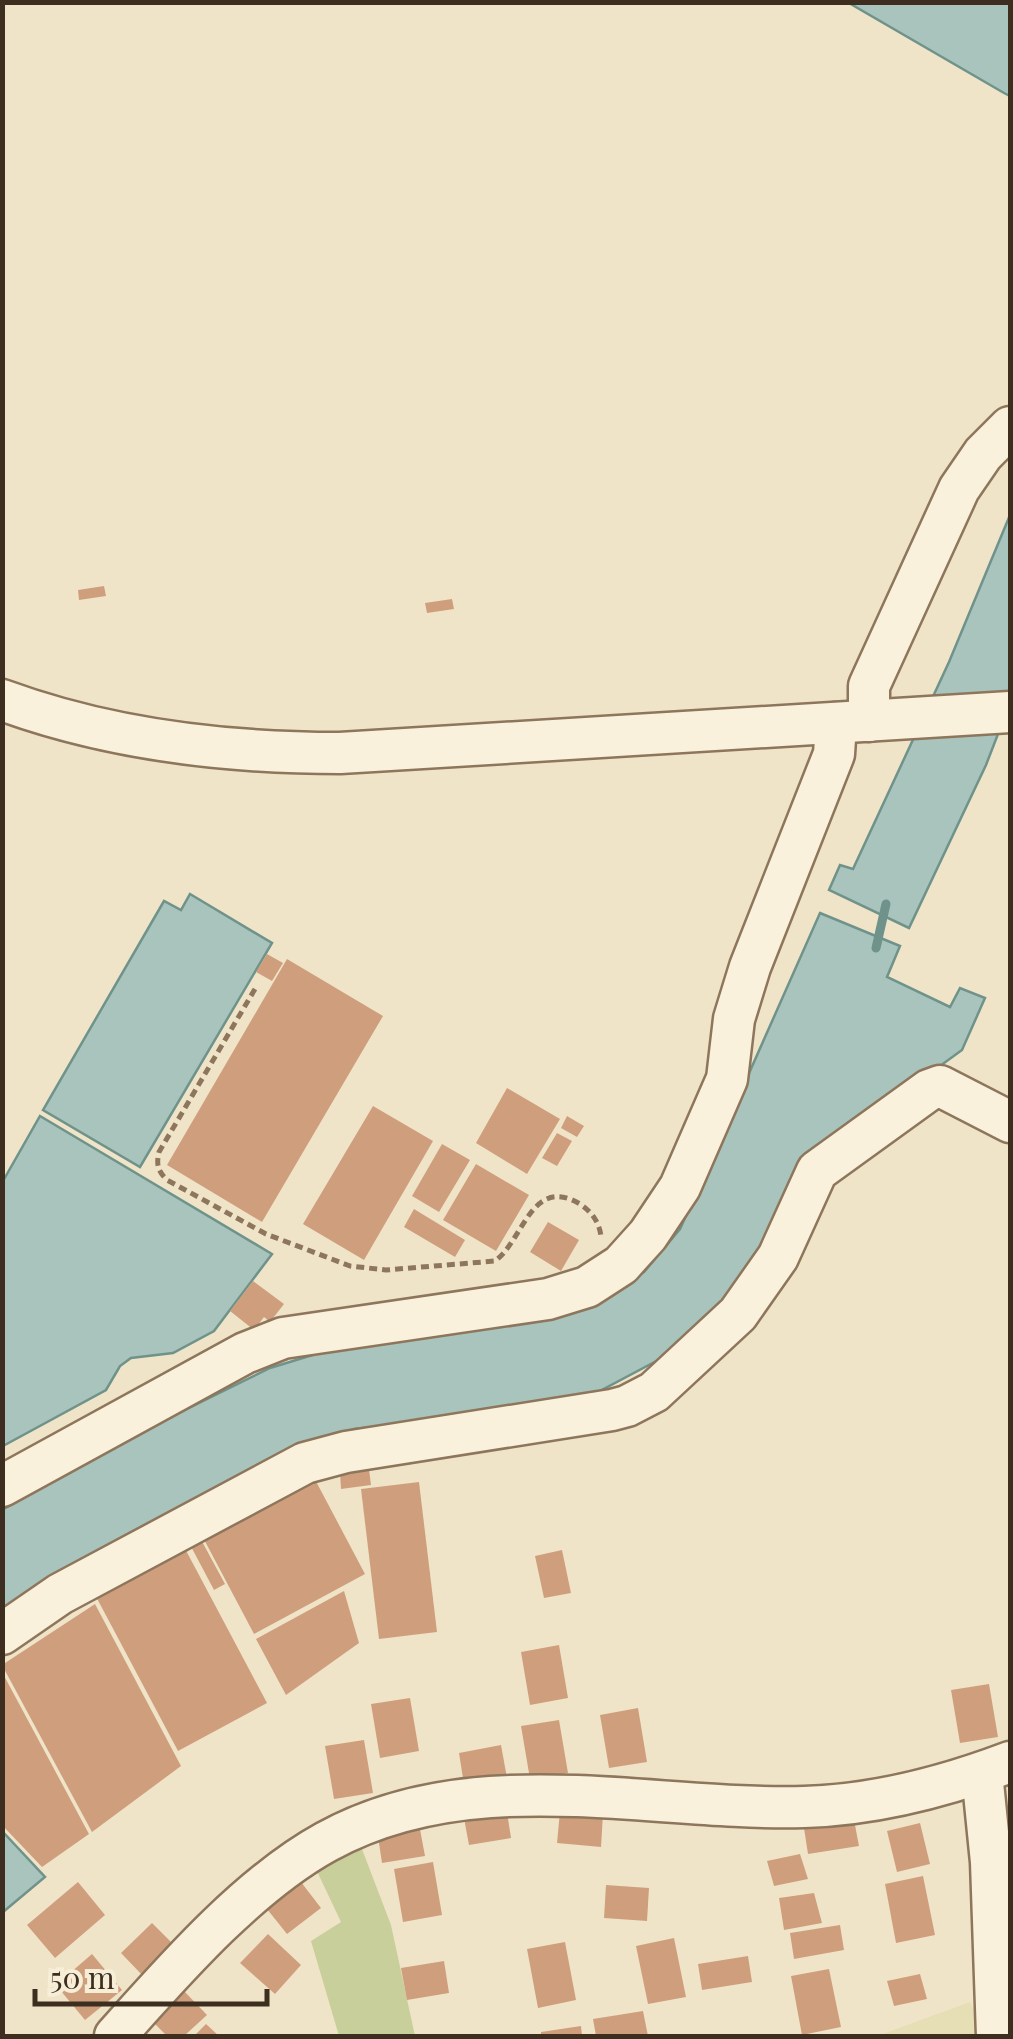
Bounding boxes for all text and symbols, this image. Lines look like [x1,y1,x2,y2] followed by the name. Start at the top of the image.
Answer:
[35,1944,268,2006] scale bar
[50,1957,115,1997] text: 50 m

